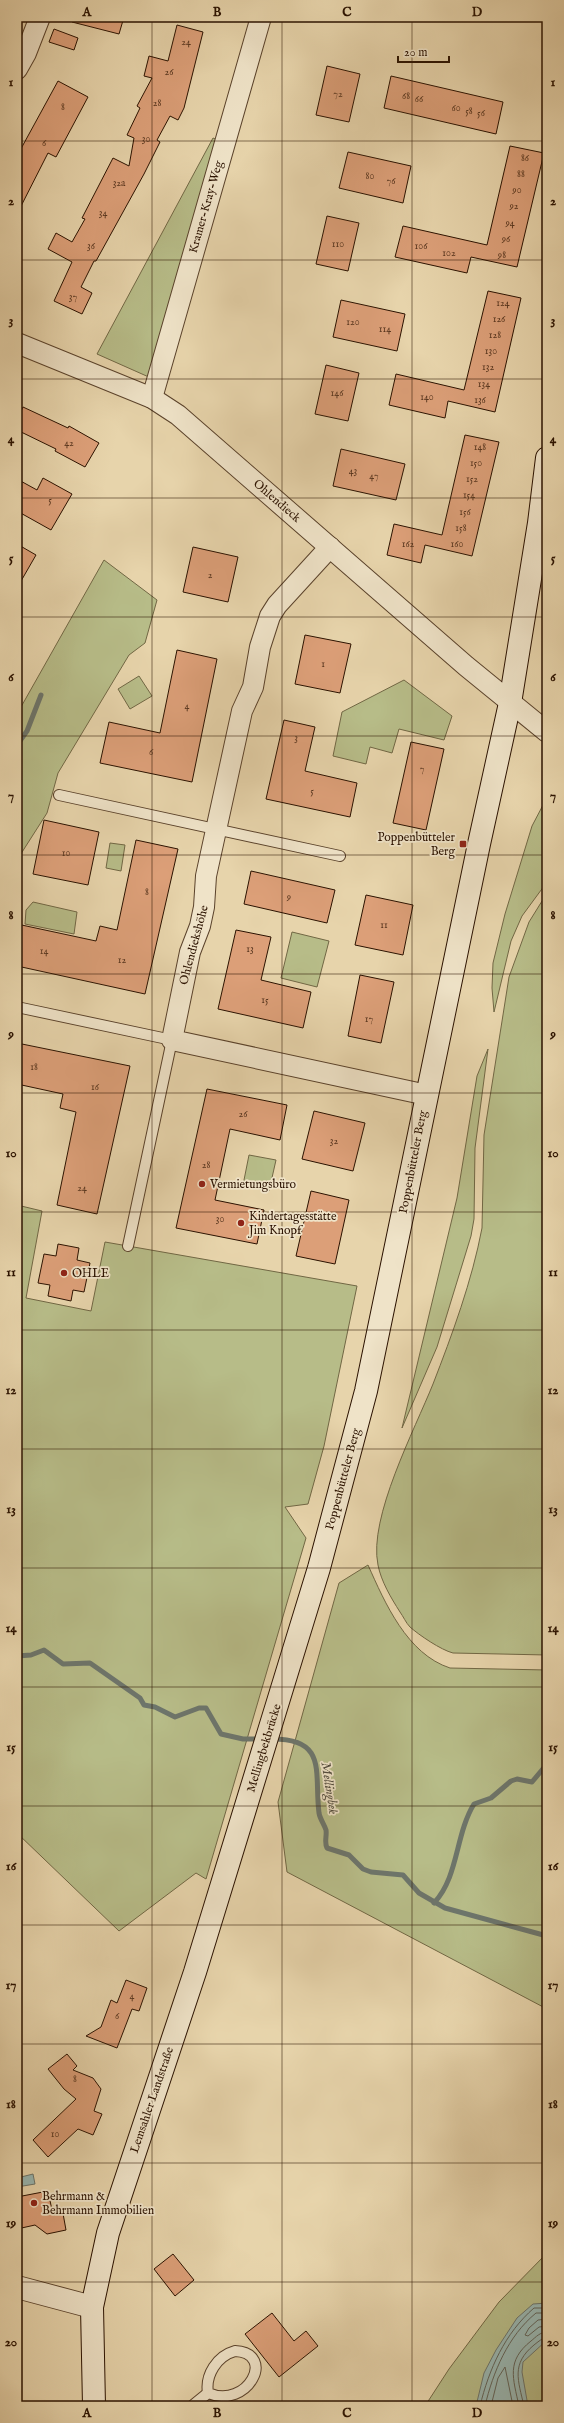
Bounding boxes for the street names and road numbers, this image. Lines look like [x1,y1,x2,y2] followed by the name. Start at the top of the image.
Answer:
[186,159,227,255] street label: Kramer-Kray-Weg
[250,476,304,526] street label: Ohlendieck
[176,903,212,986] street label: Ohlendiekshöhe
[396,1109,431,1215] street label: Poppenbütteler Berg
[322,1426,365,1532] street label: Poppenbütteler Berg
[243,1701,285,1794] street label: Mellingbekbrücke
[127,2045,177,2155] street label: Lemsahler Landstraße

